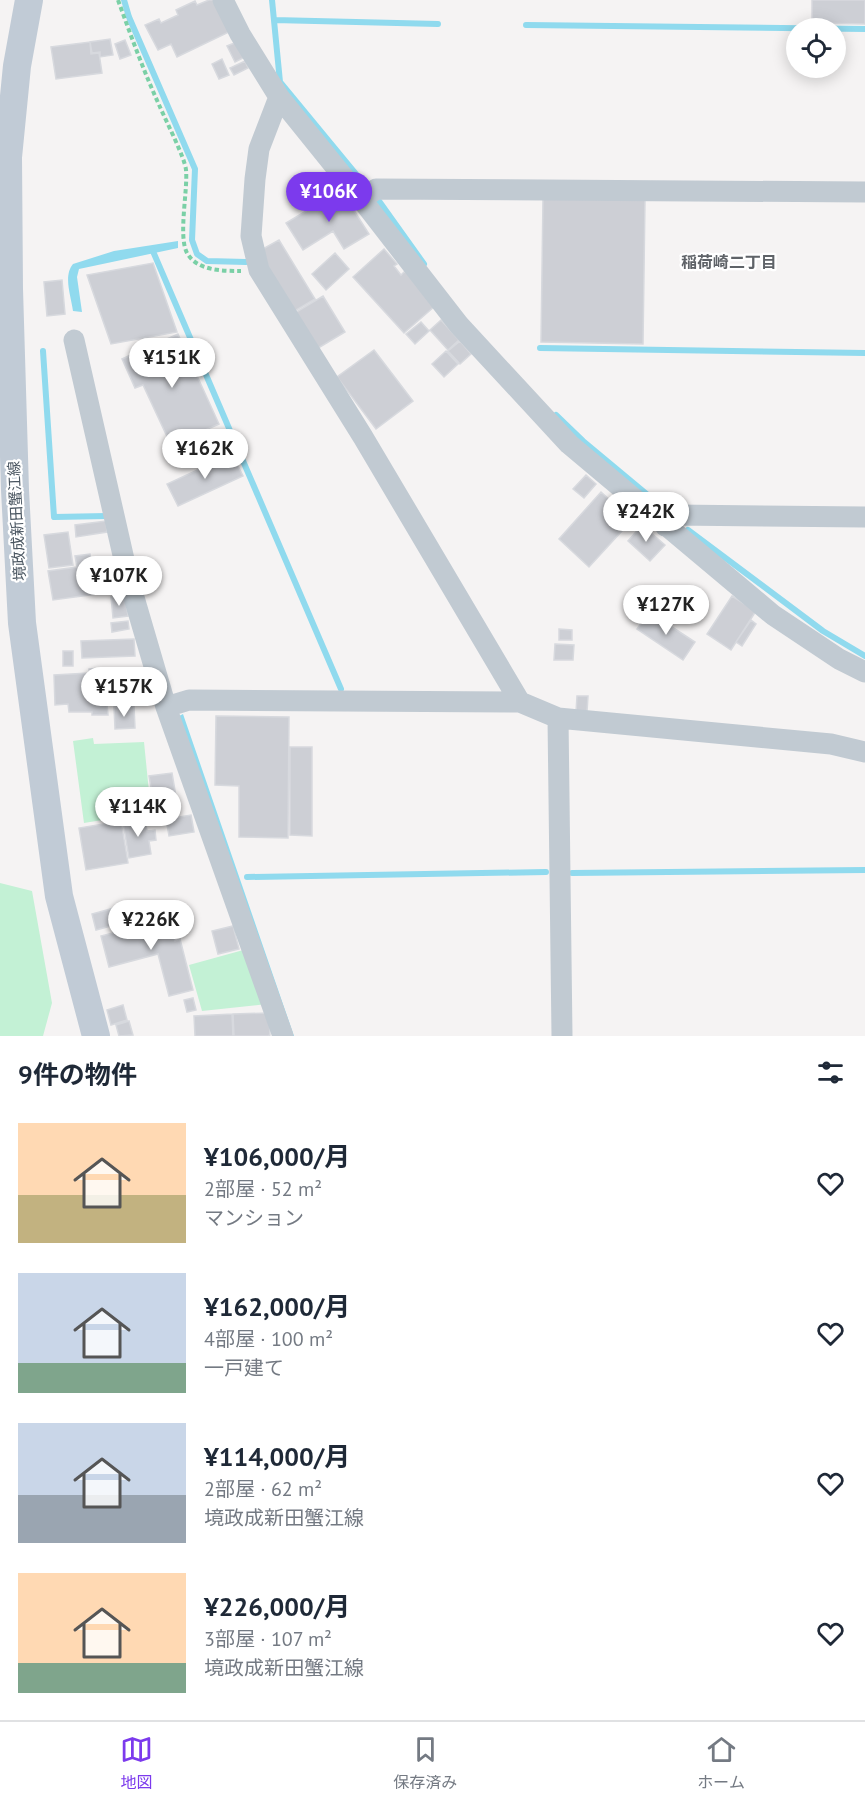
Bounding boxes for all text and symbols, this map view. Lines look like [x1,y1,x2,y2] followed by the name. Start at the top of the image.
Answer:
[786,18,846,78] map controls
[786,18,846,78] button: locate
[287,172,371,223] pin: ¥106K
[300,178,358,204] text: ¥106K
[681,252,777,272] district label: 稲荷崎二丁目
[130,338,214,389] pin: ¥151K
[143,344,201,370] text: ¥151K
[163,429,247,480] pin: ¥162K
[176,435,234,461] text: ¥162K
[4,461,29,581] street label: 境政成新田蟹江線
[604,492,688,543] pin: ¥242K
[617,498,675,524] text: ¥242K
[77,556,161,607] pin: ¥107K
[90,562,148,588] text: ¥107K
[624,585,708,636] pin: ¥127K
[637,591,695,617] text: ¥127K
[82,667,166,718] pin: ¥157K
[95,673,153,699] text: ¥157K
[96,787,180,838] pin: ¥114K
[109,793,167,819] text: ¥114K
[109,900,193,951] pin: ¥226K
[122,906,180,932] text: ¥226K
[814,1056,847,1089] icon: filters
[18,1058,137,1091] text: 9件の物件
[204,1140,350,1173] text: ¥106,000/月
[66,1147,138,1219] icon: home
[814,1167,847,1200] icon: heart
[204,1176,322,1202] text: 2部屋 · 52 m²
[204,1205,304,1231] text: マンション
[204,1290,350,1323] text: ¥162,000/月
[66,1297,138,1369] icon: home
[814,1317,847,1350] icon: heart
[204,1326,333,1352] text: 4部屋 · 100 m²
[204,1355,284,1381] text: 一戸建て
[204,1440,350,1473] text: ¥114,000/月
[66,1447,138,1519] icon: home
[814,1467,847,1500] icon: heart
[204,1476,322,1502] text: 2部屋 · 62 m²
[204,1505,364,1531] text: 境政成新田蟹江線
[204,1590,350,1623] text: ¥226,000/月
[66,1597,138,1669] icon: home
[814,1617,847,1650] icon: heart
[204,1626,332,1652] text: 3部屋 · 107 m²
[204,1655,364,1681] text: 境政成新田蟹江線
[120,1733,153,1793] tab: 地図
[393,1733,457,1793] tab: 保存済み
[697,1733,745,1793] tab: ホーム

